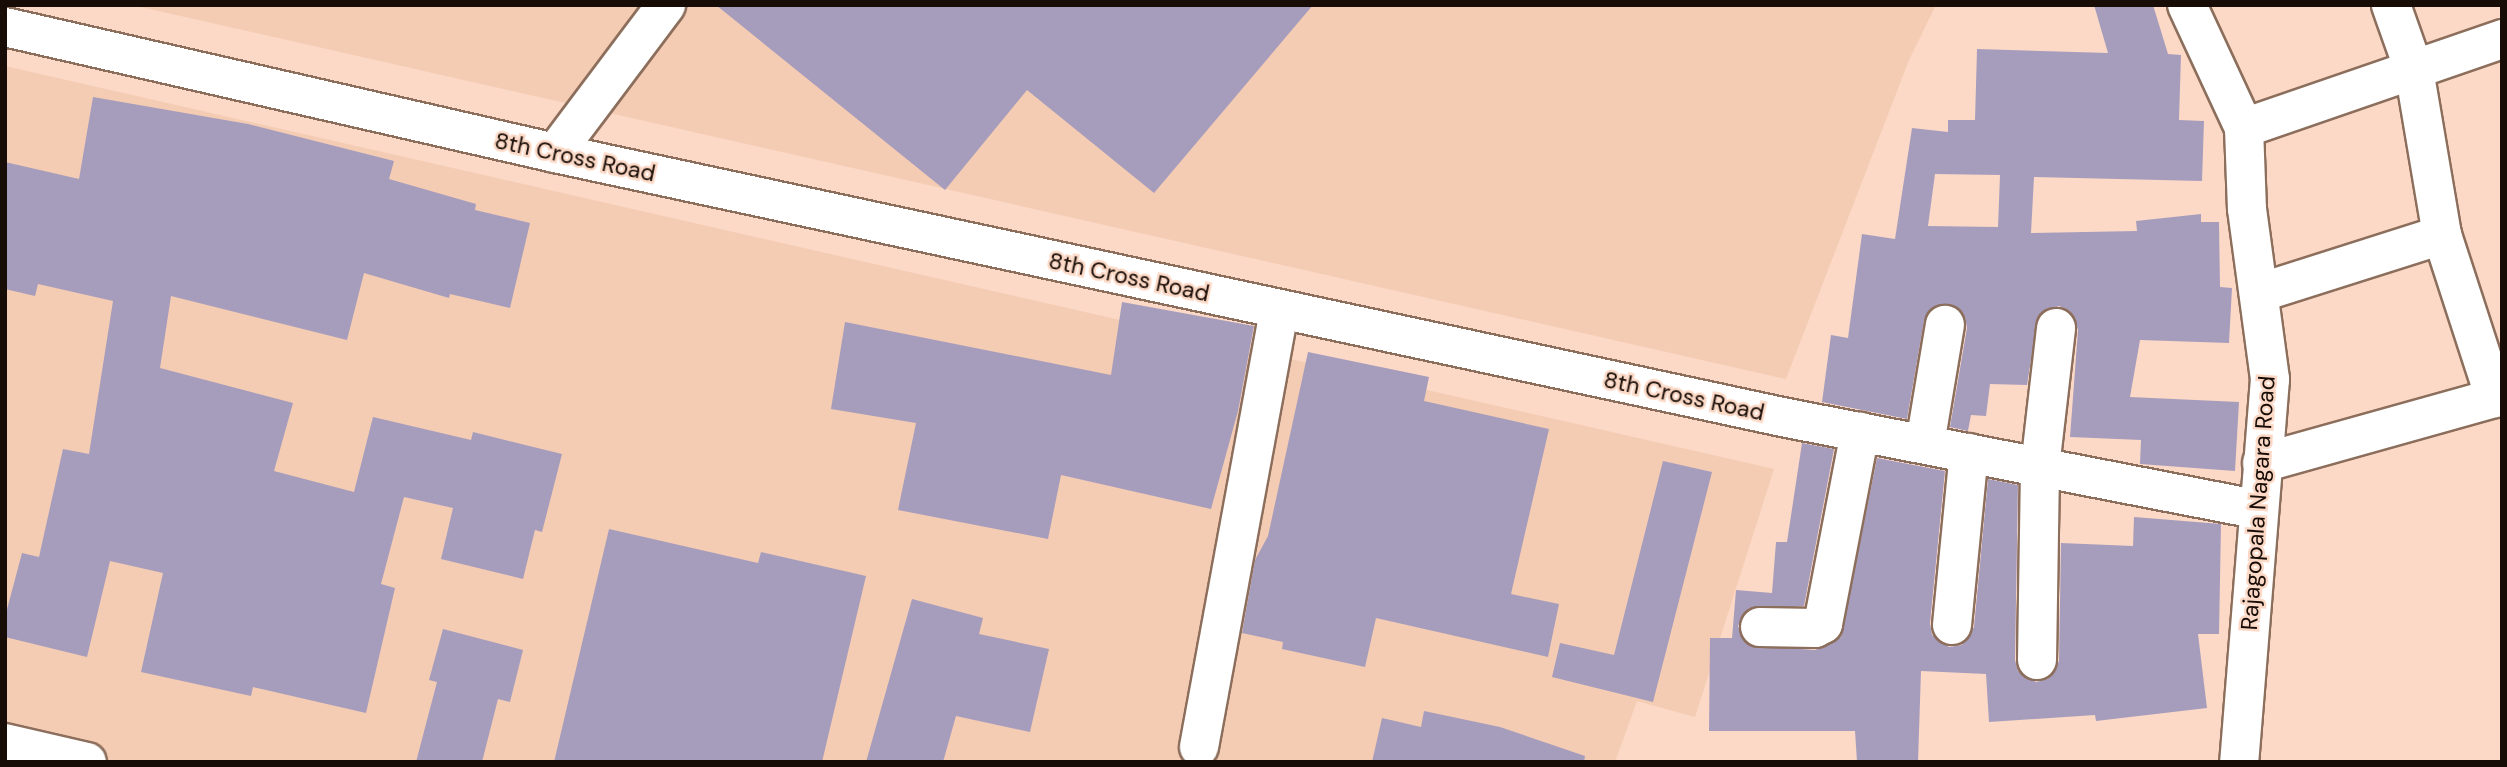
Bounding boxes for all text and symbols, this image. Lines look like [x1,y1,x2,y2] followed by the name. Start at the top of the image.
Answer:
[492,127,658,187] street label: 8th Cross Road
[1046,247,1212,307] street label: 8th Cross Road
[1601,366,1767,426] street label: 8th Cross Road
[2235,375,2281,631] street label: Rajagopala Nagara Road

